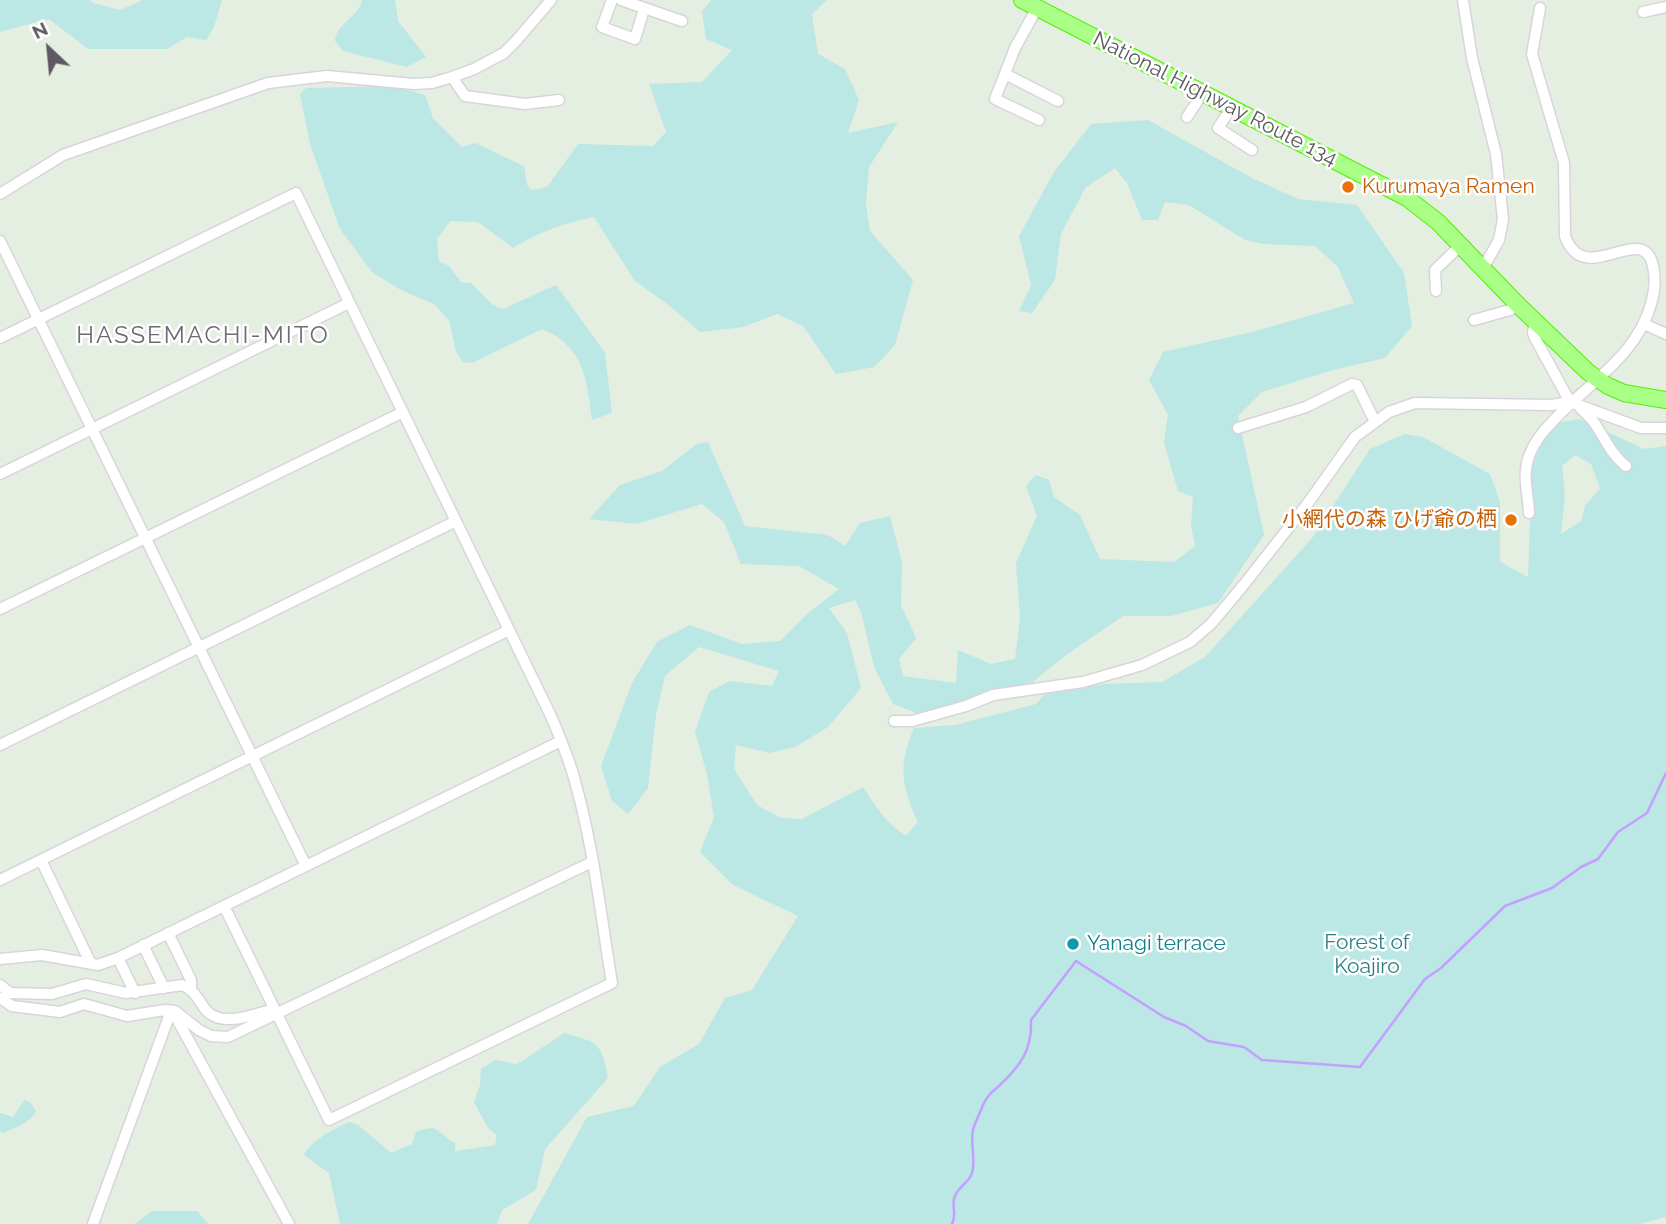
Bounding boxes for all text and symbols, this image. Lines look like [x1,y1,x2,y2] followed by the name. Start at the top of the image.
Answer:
[14,14,84,84] north arrow
[28,17,51,43] text: N
[1089,26,1341,172] street label: National Highway Route 134
[1362,174,1535,200] place label: Kurumaya Ramen
[1340,179,1356,195] marker: Kurumaya Ramen
[78,322,328,350] district label: HASSEMACHI-MITO
[1282,507,1497,533] place label: 小網代の森 ひげ爺の栖
[1503,512,1519,528] marker: 小網代の森 ひげ爺の栖
[1324,930,1410,980] park label: Forest of Koajiro
[1087,931,1226,957] place label: Yanagi terrace
[1065,936,1081,952] marker: Yanagi terrace

